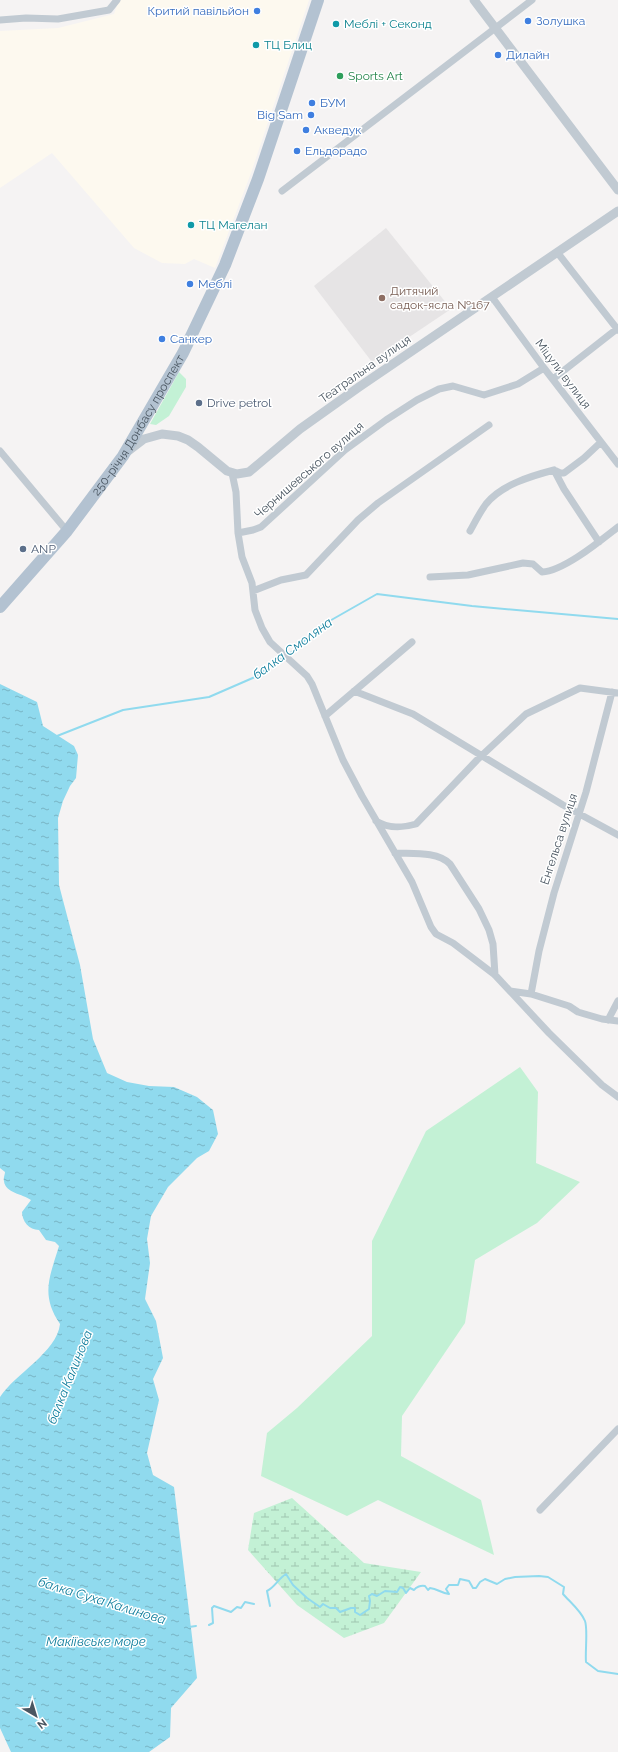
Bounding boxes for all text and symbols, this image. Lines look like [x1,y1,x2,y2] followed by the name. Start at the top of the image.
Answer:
[147,4,249,18] place label: Критий павільйон
[252,6,262,16] marker: Критий павільйон
[536,14,585,28] place label: Золушка
[523,16,533,26] marker: Золушка
[344,17,432,31] place label: Меблі + Секонд
[331,19,341,29] marker: Меблі + Секонд
[264,38,312,52] place label: ТЦ Блиц
[251,40,261,50] marker: ТЦ Блиц
[506,48,550,62] place label: Дилайн
[493,50,503,60] marker: Дилайн
[348,69,403,83] place label: Sports Art
[335,71,345,81] marker: Sports Art
[320,96,346,110] place label: БУМ
[307,98,317,108] marker: БУМ
[257,108,303,122] place label: Big Sam
[306,110,316,120] marker: Big Sam
[314,123,362,137] place label: Акведук
[301,125,311,135] marker: Акведук
[305,144,367,158] place label: Ельдорадо
[292,146,302,156] marker: Ельдорадо
[199,218,267,232] place label: ТЦ Магелан
[186,220,196,230] marker: ТЦ Магелан
[198,277,232,291] place label: Меблі
[185,279,195,289] marker: Меблі
[390,284,490,312] place label: Дитячий садок-ясла №167
[377,293,387,303] marker: Дитячий садок-ясла №167
[170,332,212,346] place label: Санкер
[317,332,413,406] street label: Театральна вулиця
[157,334,167,344] marker: Санкер
[532,336,594,412] street label: Міцули вулиця
[89,352,187,498] street label: 250-річчя Донбасу проспект
[207,396,272,410] place label: Drive petrol
[194,398,204,408] marker: Drive petrol
[252,419,366,521] street label: Чернишевського вулиця
[31,542,56,556] place label: ANP
[18,544,28,554] marker: ANP
[249,614,335,682] water label: балка Смоляна
[538,792,580,886] street label: Енгельса вулиця
[44,1328,95,1426] water label: балка Калинова
[36,1574,168,1627] water label: балка Суха Калинова
[46,1634,146,1649] water label: Макіївське море
[16,1696,56,1736] north arrow
[35,1716,49,1731] text: N

